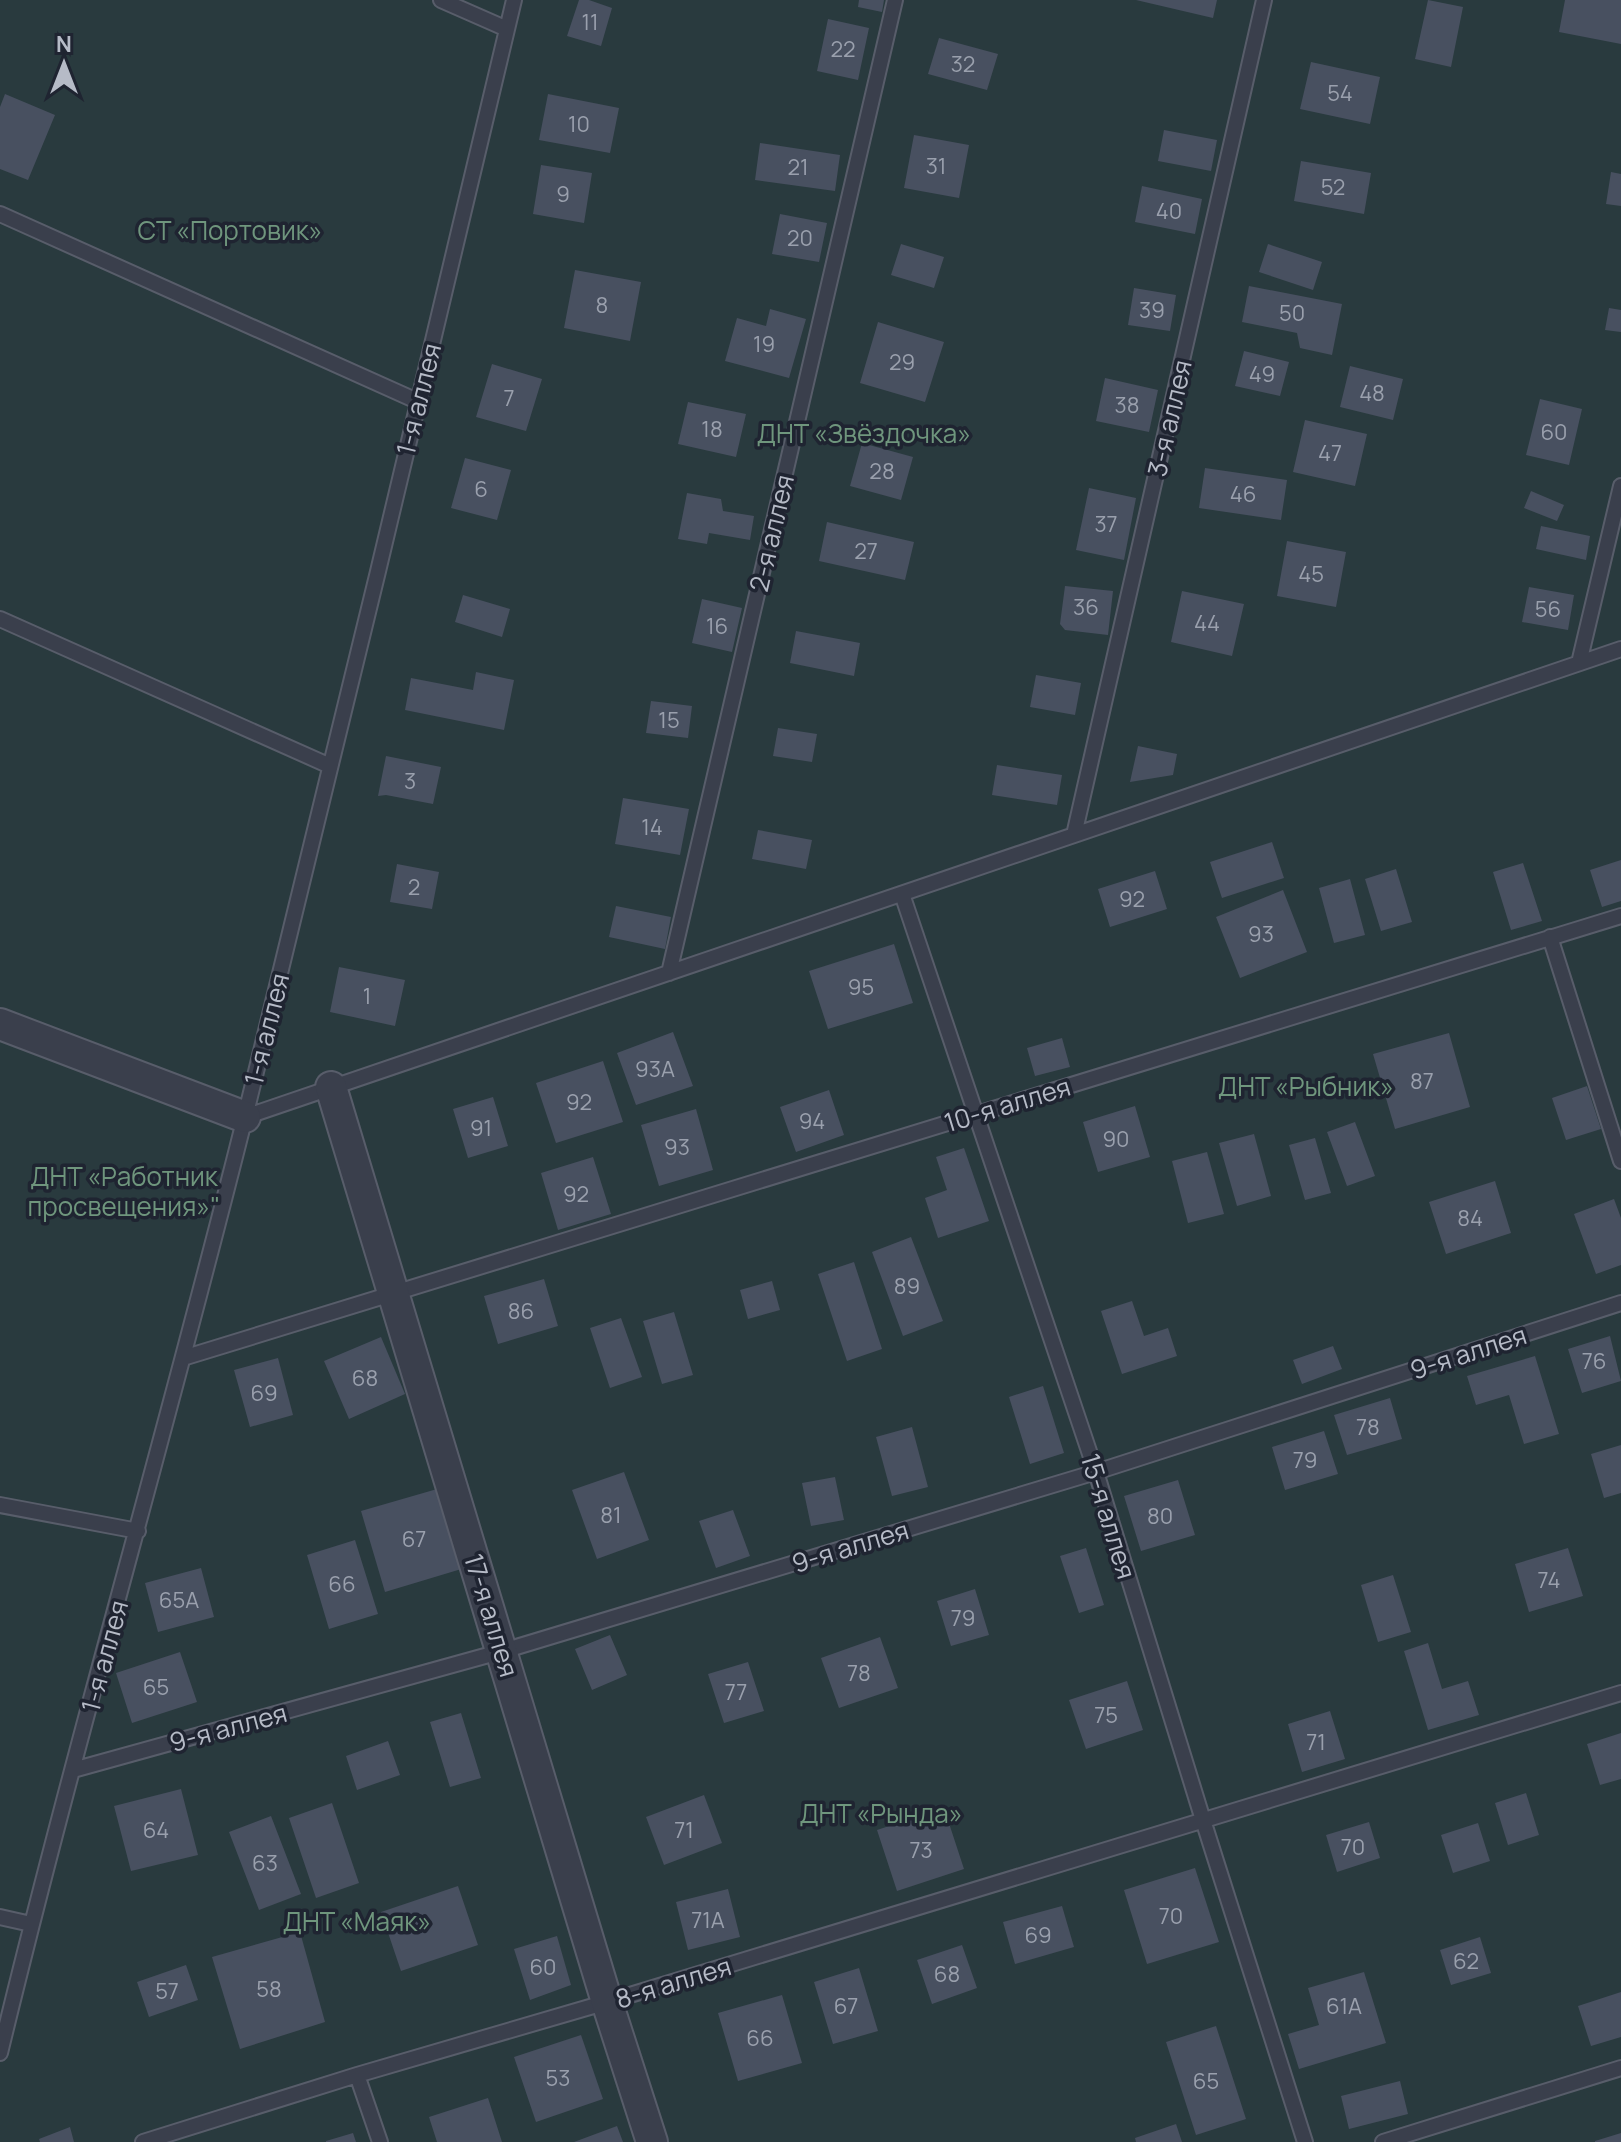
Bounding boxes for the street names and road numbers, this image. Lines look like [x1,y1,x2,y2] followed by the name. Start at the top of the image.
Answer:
[387,339,449,459] street label: 1-я аллея
[1138,356,1200,480] street label: 3-я аллея
[740,471,802,595] street label: 2-я аллея
[235,969,297,1089] street label: 1-я аллея
[940,1068,1074,1140] street label: 10-я аллея
[1405,1316,1531,1388] street label: 9-я аллея
[1073,1449,1145,1583] street label: 15-я аллея
[787,1511,913,1581] street label: 9-я аллея
[456,1549,528,1681] street label: 17-я аллея
[72,1596,136,1716] street label: 1-я аллея
[165,1694,291,1760] street label: 9-я аллея
[611,1947,735,2017] street label: 8-я аллея

